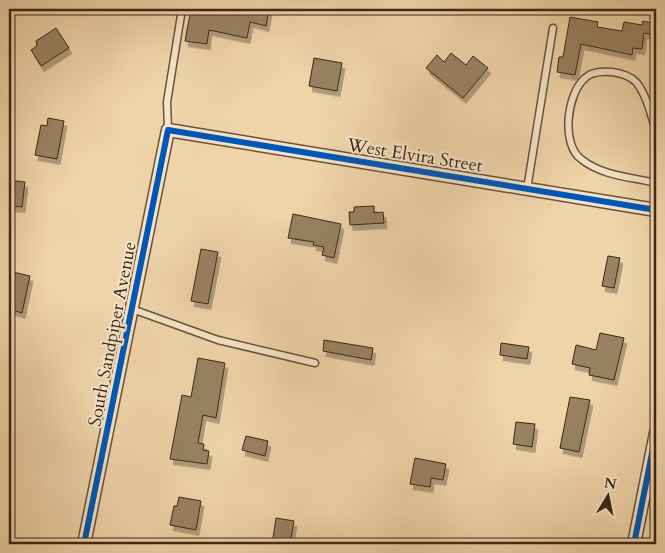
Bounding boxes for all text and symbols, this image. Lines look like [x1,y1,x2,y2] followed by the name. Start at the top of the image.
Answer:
[344,132,485,179] street label: West Elvira Street
[82,240,143,429] street label: South Sandpiper Avenue
[582,470,632,520] north arrow
[603,473,618,494] text: N

